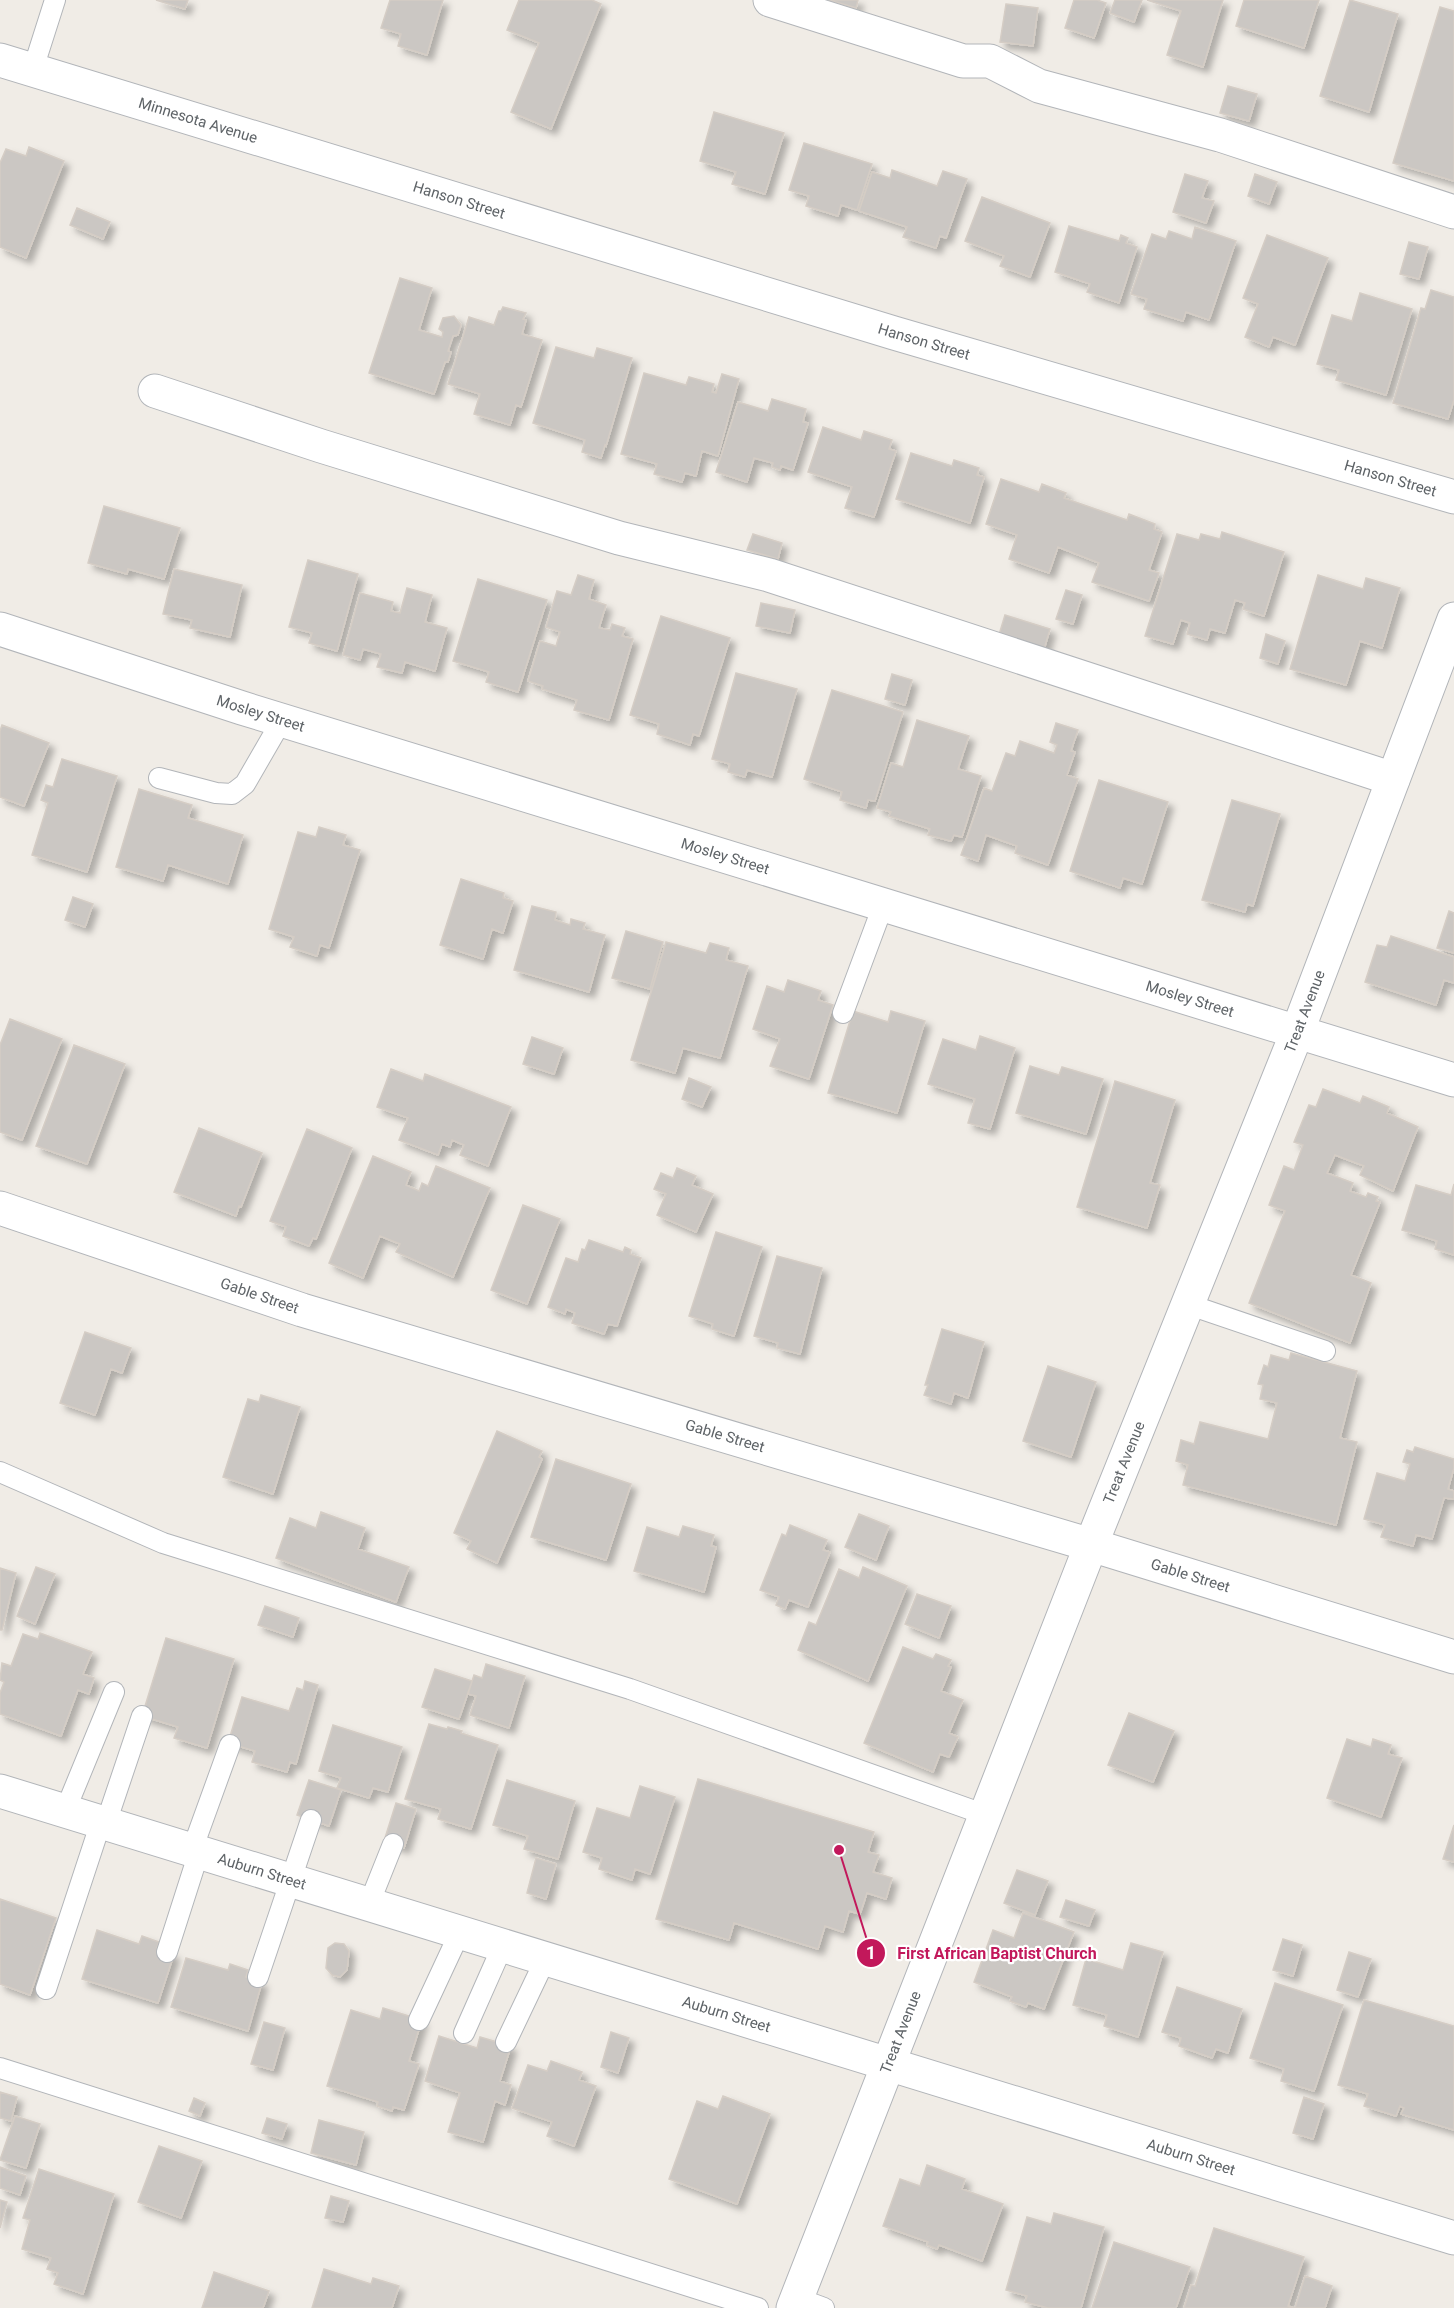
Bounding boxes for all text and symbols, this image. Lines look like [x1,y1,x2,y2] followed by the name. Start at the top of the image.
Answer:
[136,94,260,147] street label: Minnesota Avenue
[411,178,507,223] street label: Hanson Street
[876,320,972,364] street label: Hanson Street
[1342,456,1439,500] street label: Hanson Street
[214,691,307,736] street label: Mosley Street
[679,834,772,878] street label: Mosley Street
[1281,967,1329,1055] street label: Treat Avenue
[1143,977,1236,1021] street label: Mosley Street
[218,1274,301,1317] street label: Gable Street
[683,1416,767,1456] street label: Gable Street
[1100,1419,1149,1506] street label: Treat Avenue
[1149,1555,1232,1596] street label: Gable Street
[216,1849,308,1894] street label: Auburn Street
[856,1936,1109,1970] callout: First African Baptist Church
[866,1942,876,1963] text: 1
[897,1944,1097,1963] text: First African Baptist Church
[876,1988,925,2076] street label: Treat Avenue
[680,1992,773,2036] street label: Auburn Street
[1145,2135,1237,2179] street label: Auburn Street

